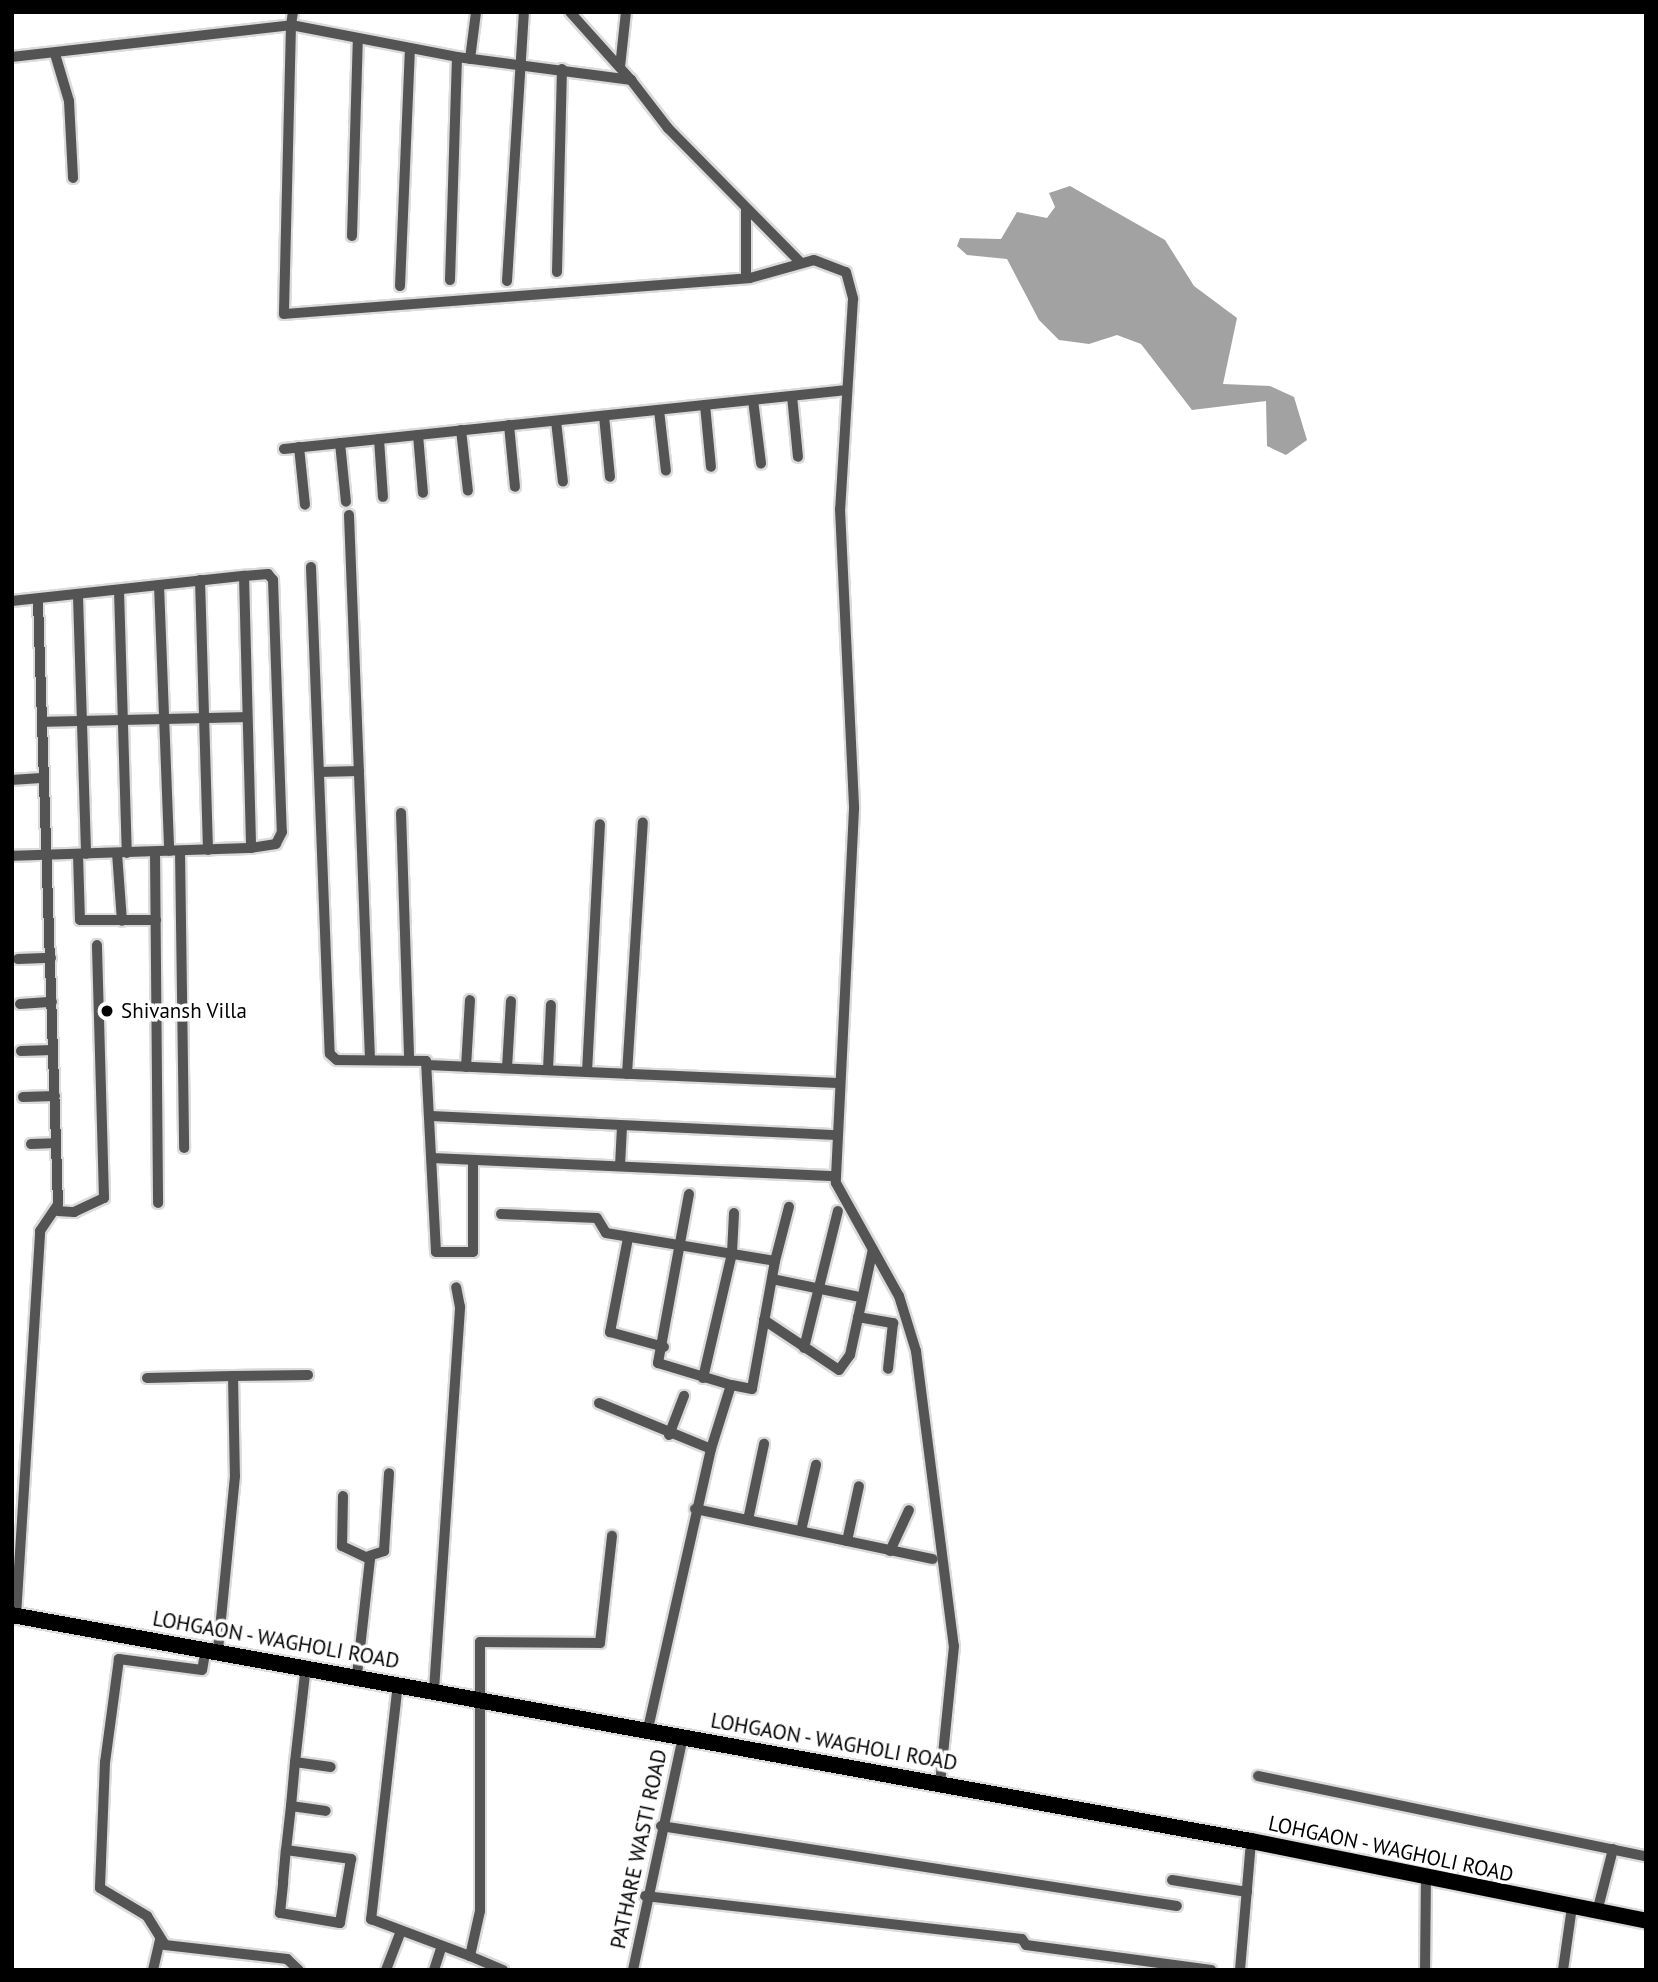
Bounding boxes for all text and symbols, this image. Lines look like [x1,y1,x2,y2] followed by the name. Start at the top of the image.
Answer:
[121,998,247,1024] place label: Shivansh Villa
[99,1003,115,1019] marker: Shivansh Villa
[149,1606,403,1674] street label: LOHGAON - WAGHOLI ROAD
[707,1708,961,1776] street label: LOHGAON - WAGHOLI ROAD
[605,1747,673,1951] street label: PATHARE WASTI ROAD
[1264,1810,1518,1888] street label: LOHGAON - WAGHOLI ROAD

